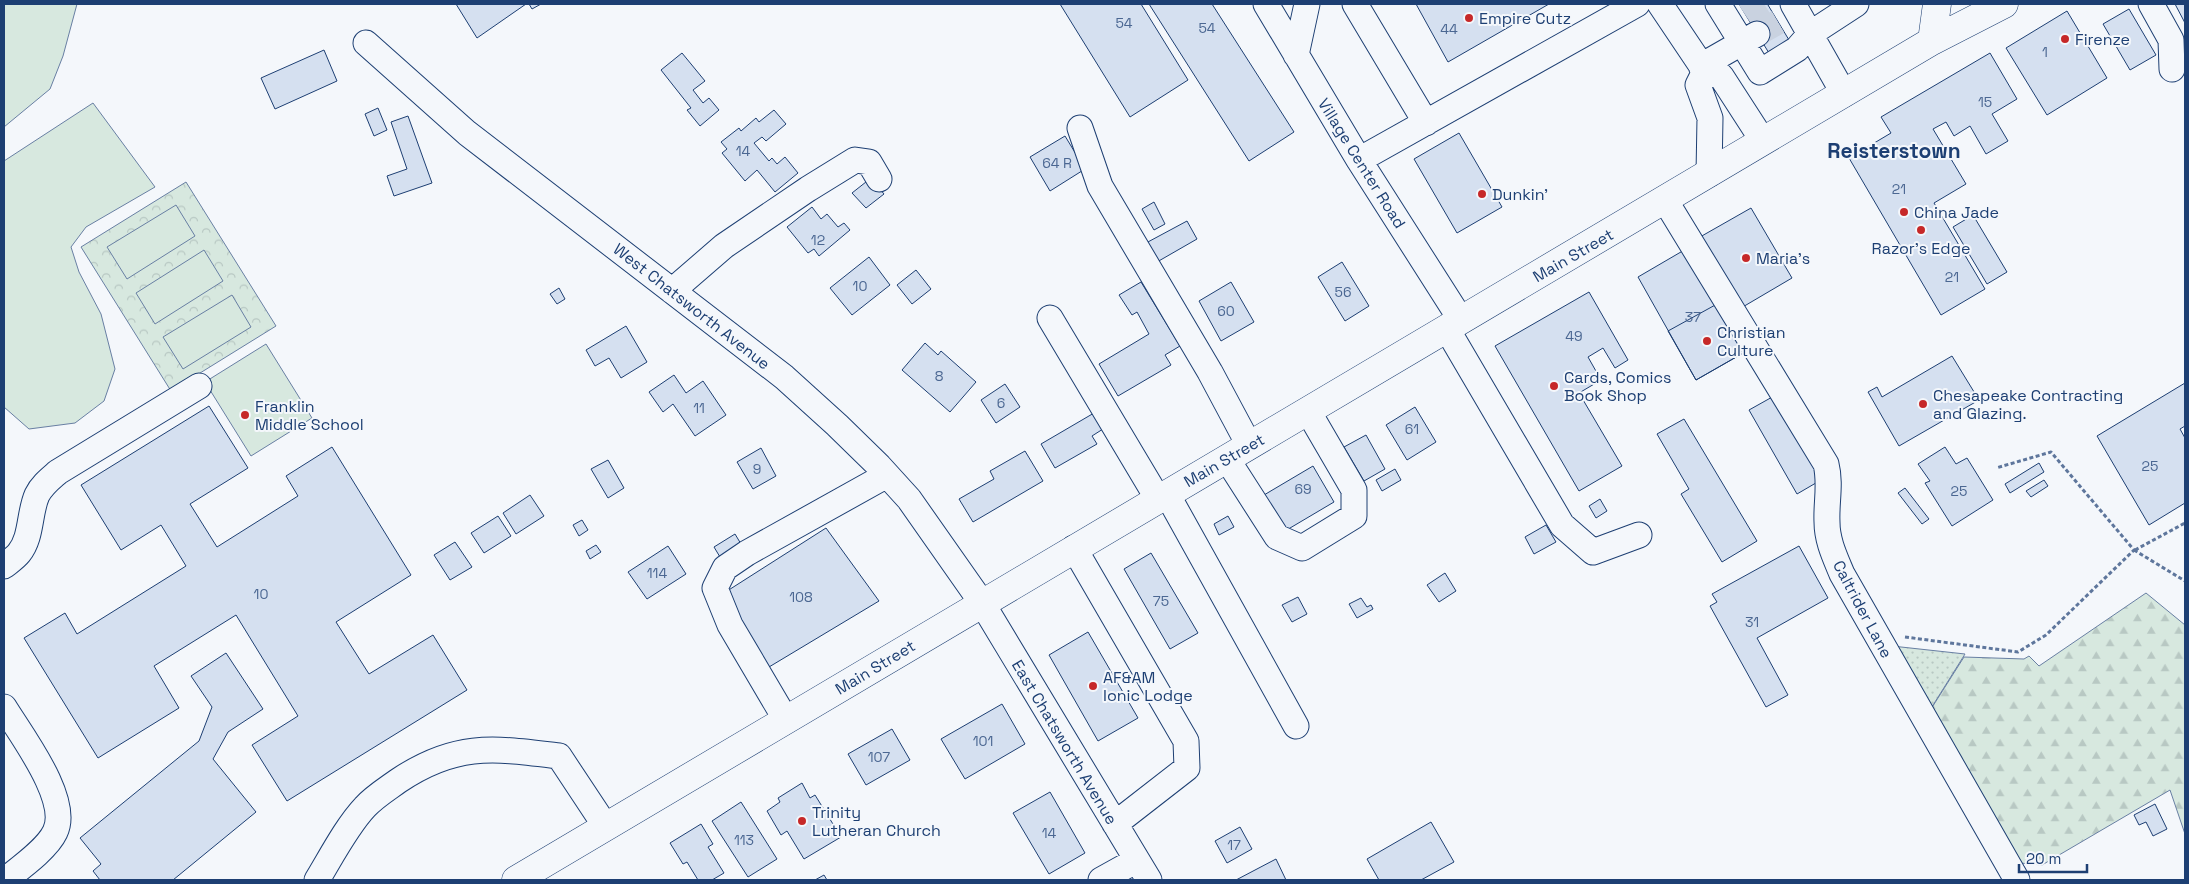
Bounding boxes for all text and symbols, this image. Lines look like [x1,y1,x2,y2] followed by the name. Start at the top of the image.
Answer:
[1479,8,1571,29] place label: Empire Cutz
[1463,12,1475,24] marker: Empire Cutz
[1115,14,1133,32] house number: 54
[1198,19,1216,37] house number: 54
[1440,20,1458,38] house number: 44
[2075,29,2130,50] place label: Firenze
[2059,33,2071,45] marker: Firenze
[2042,43,2048,61] house number: 1
[1978,93,1992,111] house number: 15
[1313,94,1410,232] street label: Village Center Road
[1827,137,1961,164] district label: Reisterstown
[736,142,751,160] house number: 14
[1042,154,1072,172] house number: 64 R
[1892,180,1906,198] house number: 21
[1492,184,1548,205] place label: Dunkin'
[1476,188,1488,200] marker: Dunkin'
[1914,202,1999,223] place label: China Jade
[1898,206,1910,218] marker: China Jade
[1529,224,1617,287] street label: Main Street
[1915,224,1927,236] marker: Razor's Edge
[811,231,825,249] house number: 12
[1872,238,1970,259] place label: Razor's Edge
[609,239,774,374] street label: West Chatsworth Avenue
[1756,248,1810,269] place label: Maria's
[1740,252,1752,264] marker: Maria's
[1945,268,1959,286] house number: 21
[853,277,867,295] house number: 10
[1335,283,1351,301] house number: 56
[1217,302,1235,320] house number: 60
[1685,308,1701,326] house number: 37
[1717,322,1786,361] place label: Christian Culture
[1565,327,1583,345] house number: 49
[1701,335,1713,347] marker: Christian Culture
[935,367,944,385] house number: 8
[1564,367,1671,406] place label: Cards, Comics Book Shop
[1548,380,1560,392] marker: Cards, Comics Book Shop
[1933,385,2123,424] place label: Chesapeake Contracting and Glazing.
[997,394,1005,412] house number: 6
[255,396,364,435] place label: Franklin Middle School
[1917,398,1929,410] marker: Chesapeake Contracting and Glazing.
[693,399,705,417] house number: 11
[239,409,251,421] marker: Franklin Middle School
[1405,420,1419,438] house number: 61
[1180,429,1268,492] street label: Main Street
[2142,457,2158,475] house number: 25
[753,460,761,478] house number: 9
[1294,480,1312,498] house number: 69
[1951,482,1967,500] house number: 25
[1828,557,1897,662] street label: Caltrider Lane
[647,564,667,582] house number: 114
[254,585,268,603] house number: 10
[789,588,813,606] house number: 108
[1153,592,1169,610] house number: 75
[1745,613,1759,631] house number: 31
[831,635,919,700] street label: Main Street
[1007,656,1122,828] street label: East Chatsworth Avenue
[1103,667,1193,706] place label: AF&AM Ionic Lodge
[1087,680,1099,692] marker: AF&AM Ionic Lodge
[973,732,993,750] house number: 101
[868,748,890,766] house number: 107
[812,802,941,841] place label: Trinity Lutheran Church
[796,815,808,827] marker: Trinity Lutheran Church
[1042,824,1057,842] house number: 14
[734,831,754,849] house number: 113
[1227,836,1241,854] house number: 17
[2019,842,2086,874] scale bar
[2026,849,2061,868] text: 20 m

